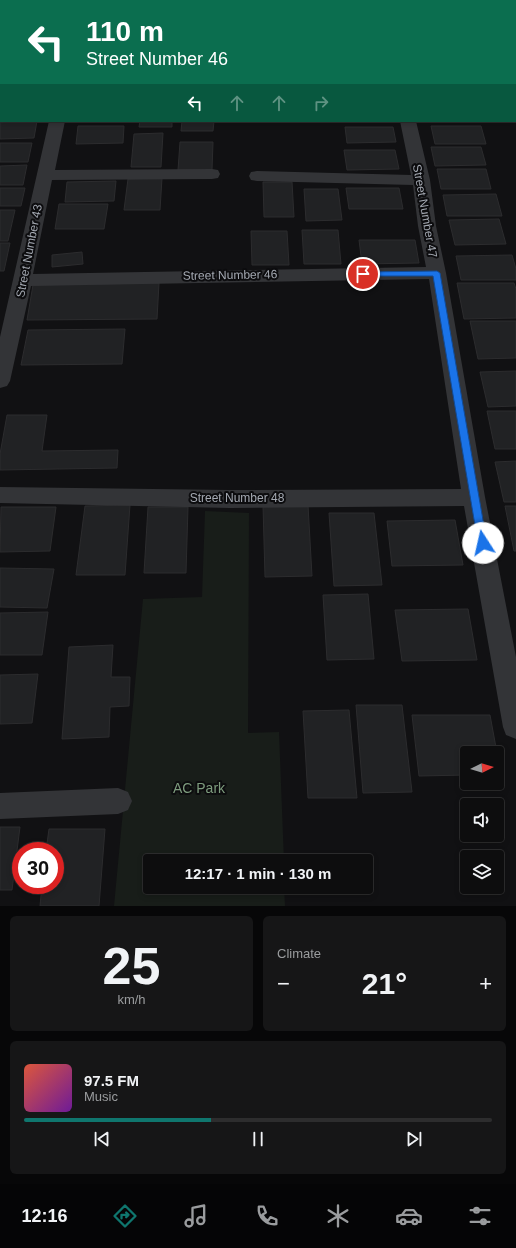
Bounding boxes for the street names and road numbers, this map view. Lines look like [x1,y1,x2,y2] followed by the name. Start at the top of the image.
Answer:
[410,163,440,259] street label: Street Number 47
[13,203,45,299] street label: Street Number 43
[183,267,278,283] street label: Street Number 46
[190,491,285,505] street label: Street Number 48

